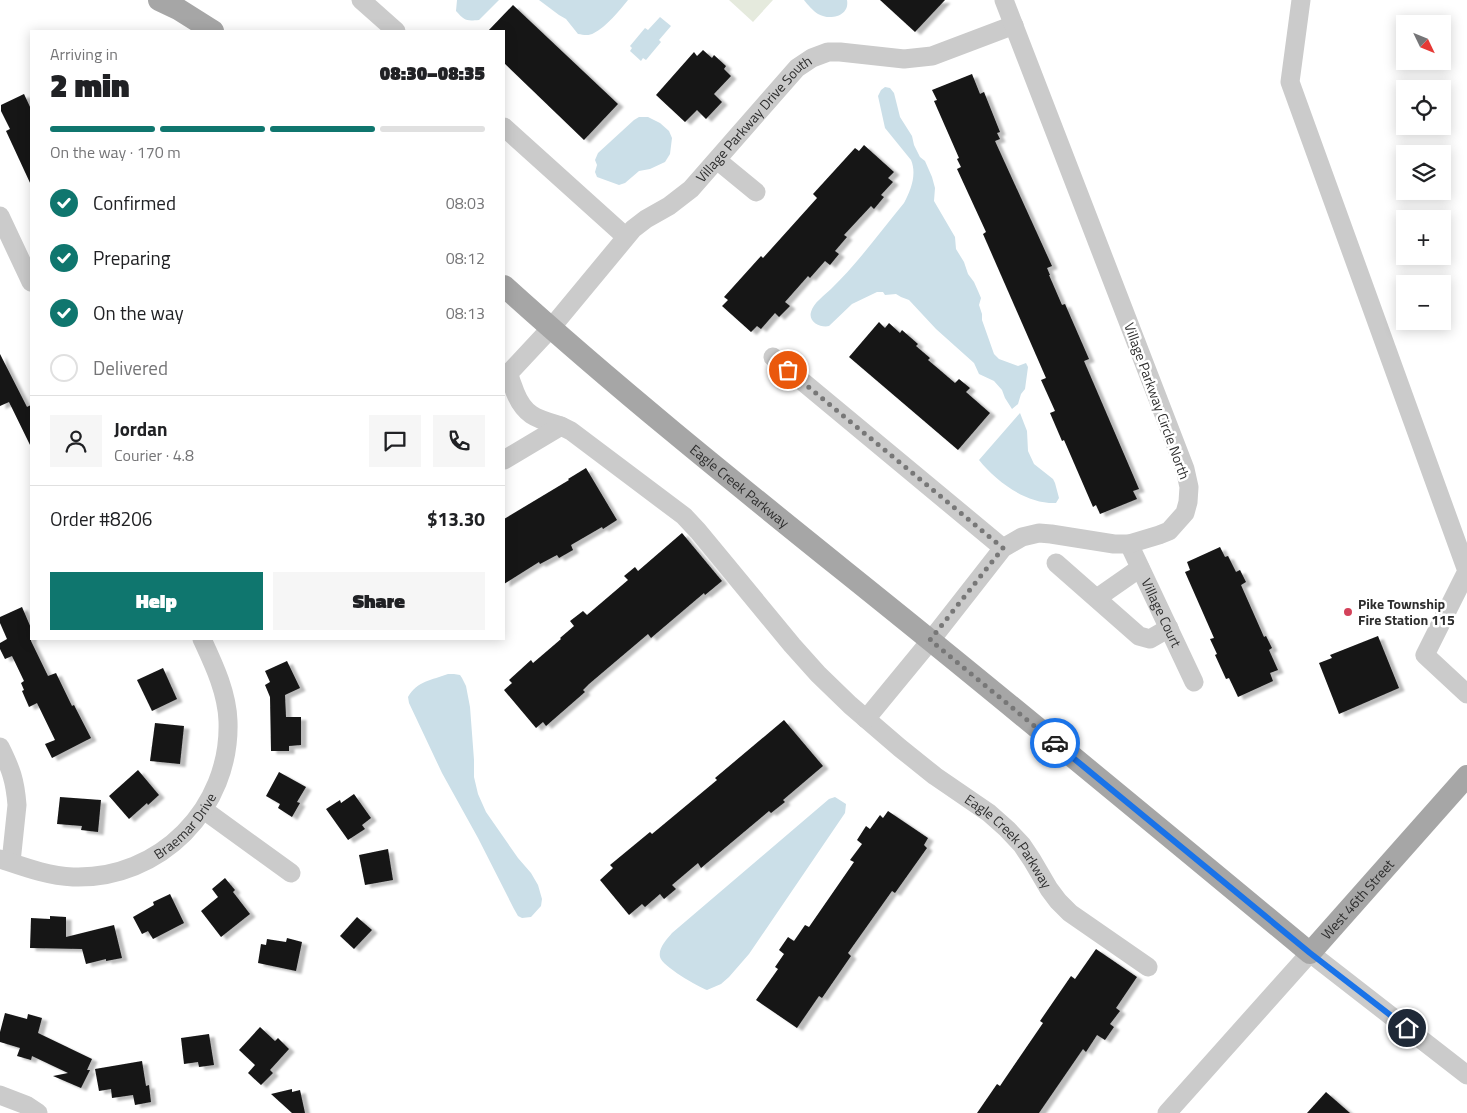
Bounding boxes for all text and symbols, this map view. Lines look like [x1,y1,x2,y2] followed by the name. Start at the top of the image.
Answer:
[1396,15,1451,70] north arrow
[1396,15,1451,330] map controls
[50,42,118,66] text: Arriving in
[690,50,816,187] street label: Village Parkway Drive South
[380,58,485,87] text: 08:30–08:35
[50,61,130,109] text: 2 min
[1396,80,1451,135] button: locate
[50,140,181,164] text: On the way · 170 m
[1396,145,1451,200] button: layers
[93,188,176,217] text: Confirmed
[50,189,78,217] icon: check
[446,191,485,215] text: 08:03
[1396,210,1451,265] button: +
[93,243,170,272] text: Preparing
[50,244,78,272] icon: check
[446,246,485,270] text: 08:12
[1396,275,1451,330] button: −
[93,298,184,327] text: On the way
[50,299,78,327] icon: check
[446,301,485,325] text: 08:13
[1119,320,1196,482] street label: Village Parkway Circle North
[767,349,809,391] pin
[93,353,168,382] text: Delivered
[774,356,802,384] icon: bag
[114,414,167,443] text: Jordan
[50,415,102,467] button: person
[369,415,421,467] button: chat
[433,415,485,467] button: phone
[685,439,794,533] street label: Eagle Creek Parkway
[114,443,194,467] text: Courier · 4.8
[50,504,152,533] text: Order #8206
[427,504,485,533] text: $13.30
[50,572,263,630] button: Help
[273,572,485,630] button: Share
[1137,575,1187,651] street label: Village Court
[1358,593,1455,630] place label: Pike Township Fire Station 115
[1342,606,1354,618] marker: Pike Township Fire Station 115
[1030,718,1080,768] courier
[1041,729,1069,757] icon: car
[961,788,1057,892] street label: Eagle Creek Parkway
[149,789,221,864] street label: Braemar Drive
[1316,854,1399,944] street label: West 46th Street
[1386,1007,1428,1049] pin
[1393,1014,1421,1042] icon: home

